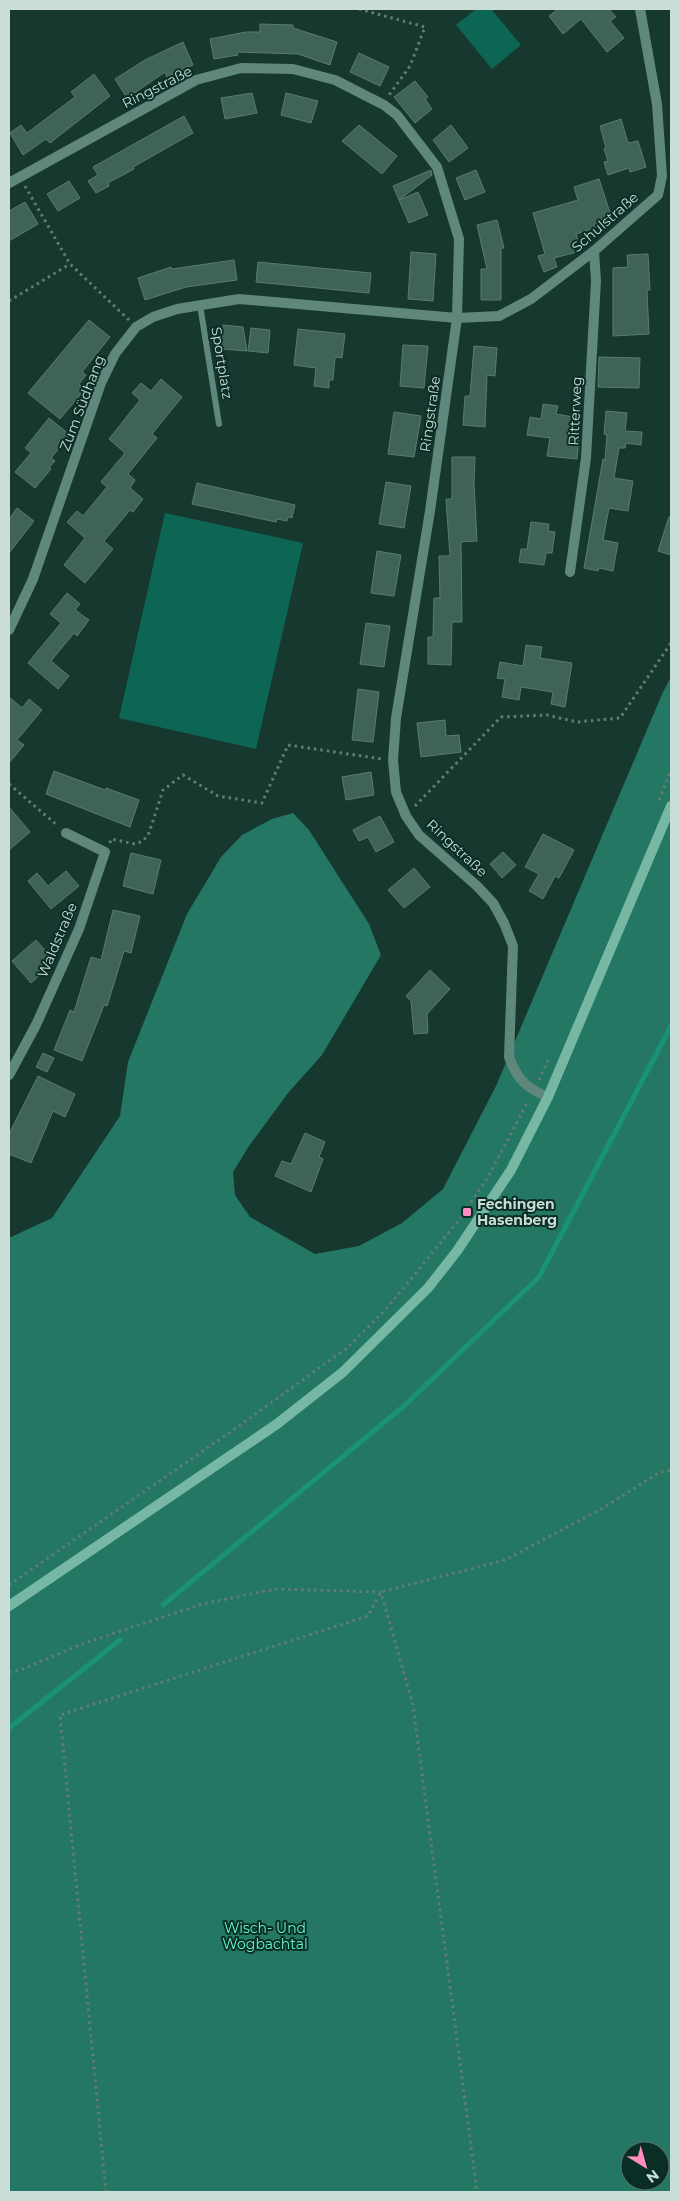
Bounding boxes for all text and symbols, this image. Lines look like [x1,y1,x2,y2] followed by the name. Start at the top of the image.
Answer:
[119,62,195,112] street label: Ringstraße
[568,188,642,256] street label: Schulstraße
[207,326,237,400] street label: Sportplatz
[55,353,109,453] street label: Zum Südhang
[416,375,444,453] street label: Ringstraße
[564,376,586,446] street label: Ritterweg
[423,815,491,881] street label: Ringstraße
[33,900,81,980] street label: Waldstraße
[477,1195,557,1229] place label: Fechingen Hasenberg
[461,1206,473,1218] marker: Fechingen Hasenberg
[222,1919,308,1953] park label: Wisch- Und Wogbachtal
[620,2141,670,2191] north arrow
[643,2166,663,2187] text: N

